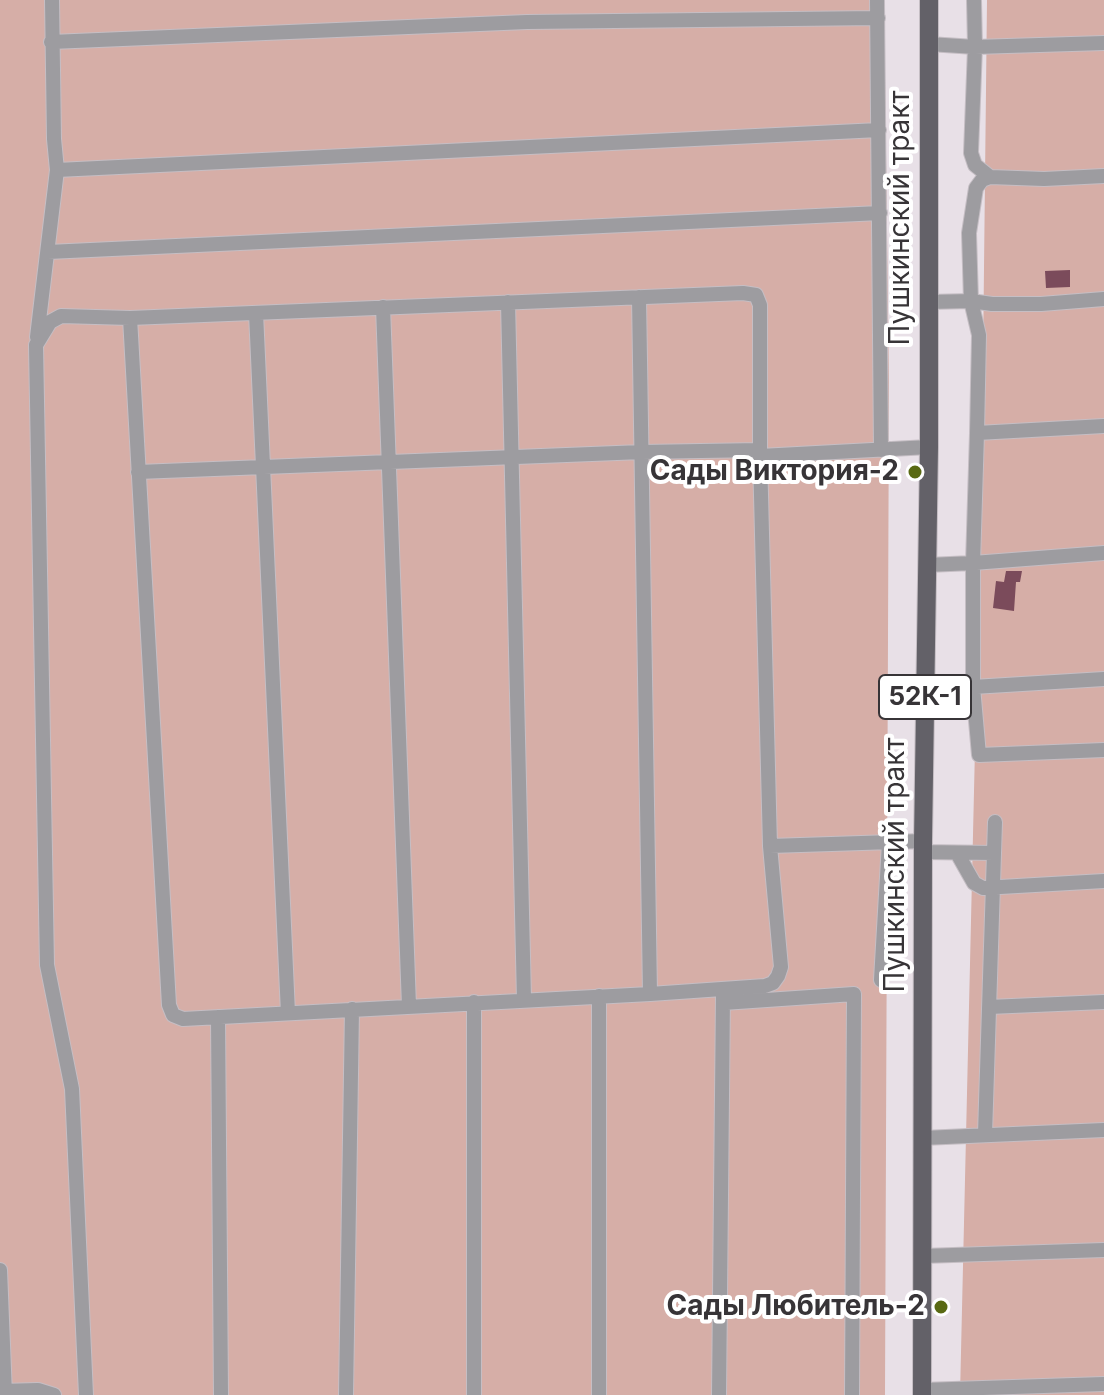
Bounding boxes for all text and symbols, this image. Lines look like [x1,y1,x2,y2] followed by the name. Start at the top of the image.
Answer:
[884,91,918,345] street label: Пушкинский тракт
[650,455,899,489] place label: Сады Виктория-2
[906,463,924,481] marker: Сады Виктория-2
[879,675,971,719] road number: 52К-1
[879,738,913,992] street label: Пушкинский тракт
[666,1290,925,1324] place label: Сады Любитель-2
[932,1298,950,1316] marker: Сады Любитель-2

